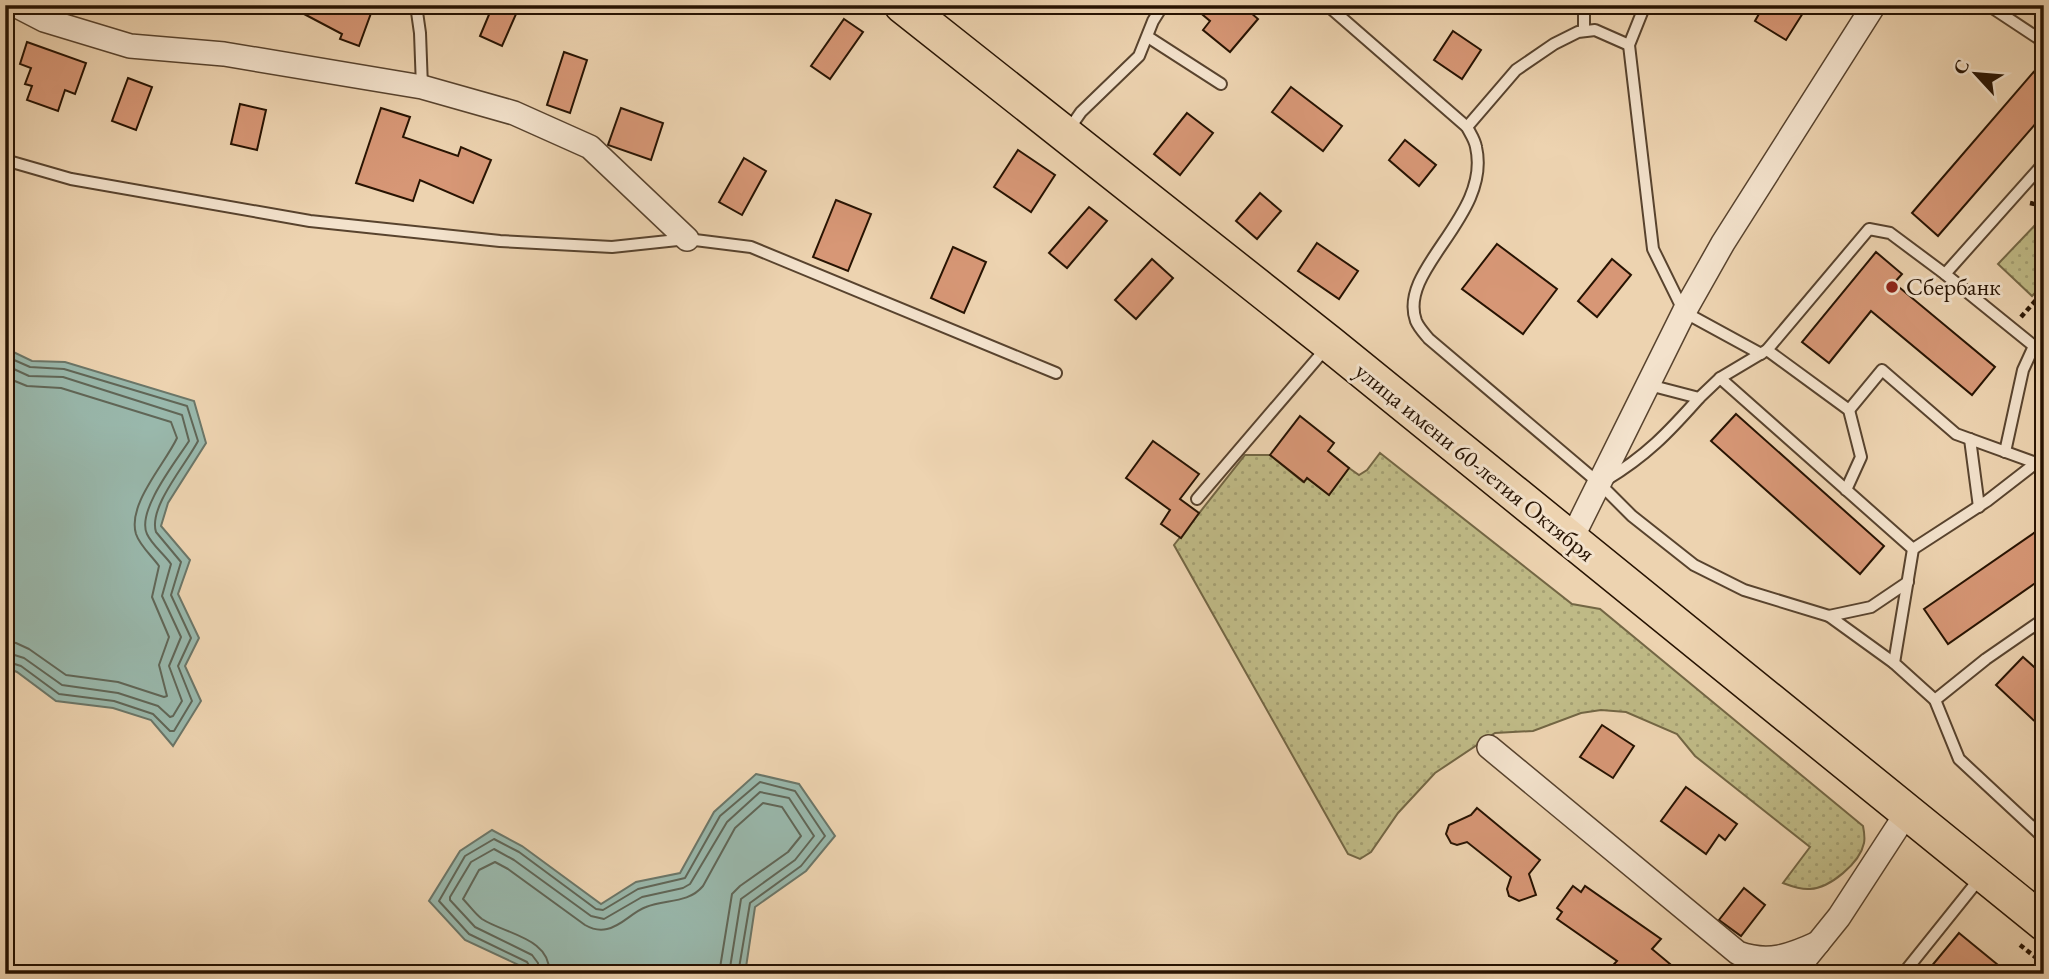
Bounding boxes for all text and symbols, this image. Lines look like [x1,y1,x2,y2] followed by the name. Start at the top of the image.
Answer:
[1940,38,2010,108] north arrow
[1947,55,1975,78] text: С
[1906,271,2001,302] place label: Сбербанк
[1884,279,1900,295] marker: Сбербанк
[1349,355,1602,568] street label: улица имени 60-летия Октября

